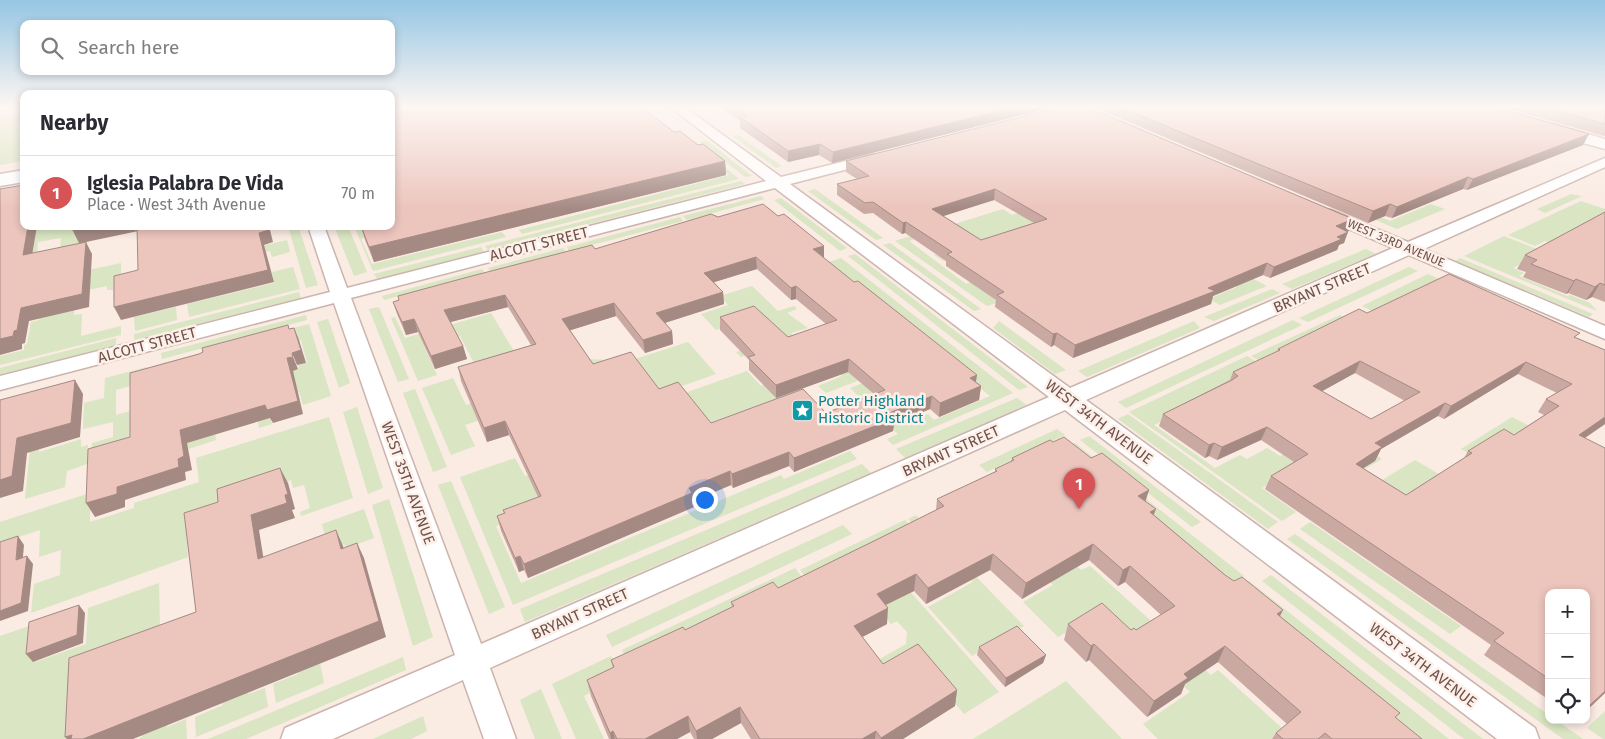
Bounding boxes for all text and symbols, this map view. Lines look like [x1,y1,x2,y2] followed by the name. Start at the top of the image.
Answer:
[20,20,395,75] search box
[38,34,66,62] icon: search
[78,36,179,59] text: Search here
[40,110,108,136] text: Nearby
[87,172,284,195] text: Iglesia Palabra De Vida
[52,184,60,203] text: 1
[341,184,375,203] text: 70 m
[87,195,266,214] text: Place · West 34th Avenue
[1345,216,1447,270] street label: WEST 33RD AVENUE
[488,223,591,265] street label: ALCOTT STREET
[1270,259,1374,317] street label: BRYANT STREET
[96,323,198,367] street label: ALCOTT STREET
[1042,376,1156,468] street label: WEST 34TH AVENUE
[818,392,925,427] place label: Potter Highland Historic District
[790,398,814,422] place icon: Potter Highland Historic District
[377,419,439,547] street label: WEST 35TH AVENUE
[900,421,1003,480] street label: BRYANT STREET
[1063,468,1095,509] pin: 1
[692,487,718,513] your location
[529,584,632,643] street label: BRYANT STREET
[1545,589,1590,724] map controls
[1545,589,1590,634] button: +
[1366,619,1480,711] street label: WEST 34TH AVENUE
[1545,634,1590,679] button: −
[1545,679,1590,724] button: locate

